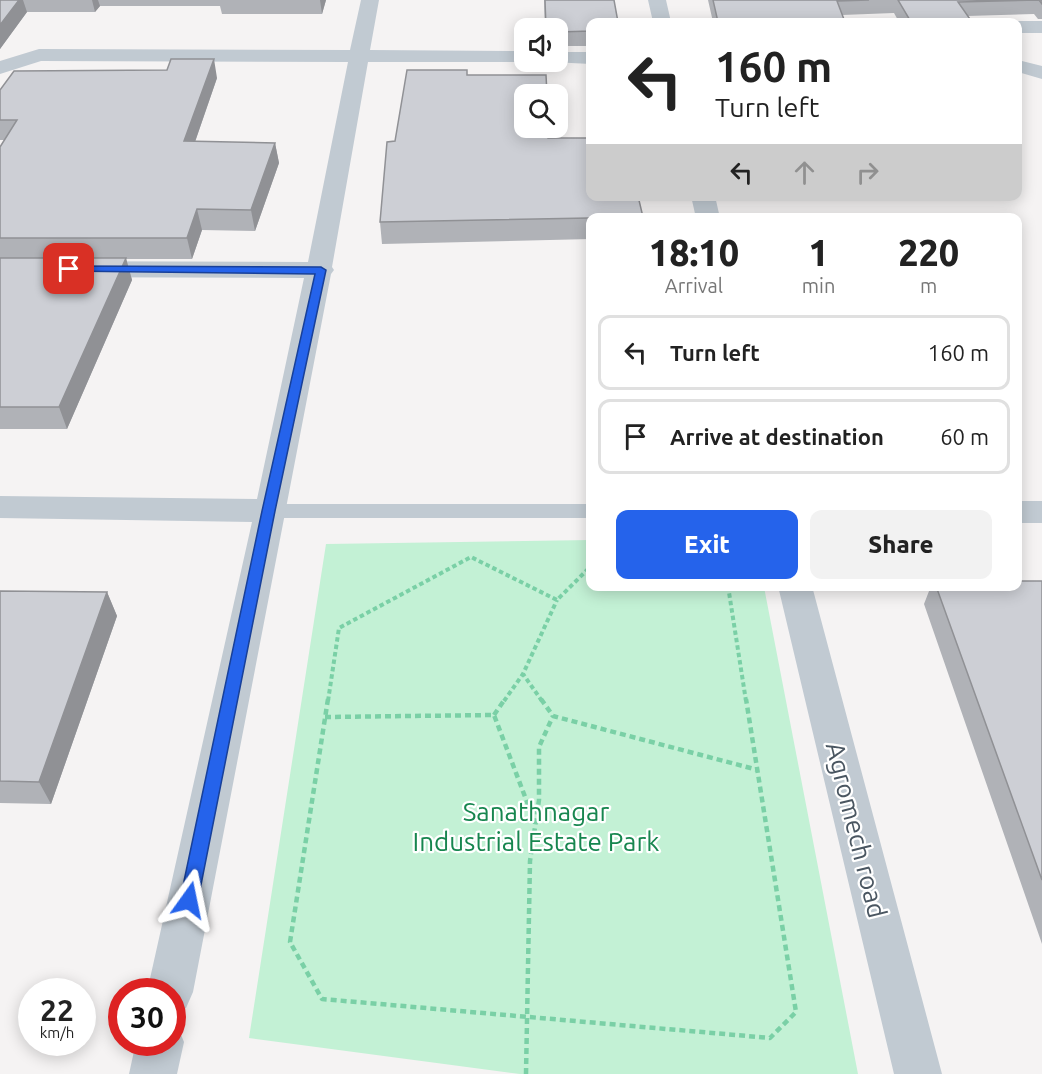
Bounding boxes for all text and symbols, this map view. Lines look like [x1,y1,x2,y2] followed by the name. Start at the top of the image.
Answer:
[514,18,568,138] map controls
[514,18,568,72] button: sound
[616,42,694,120] icon: left
[715,43,832,90] text: 160 m
[514,84,568,138] button: search
[715,92,819,122] text: Turn left
[725,156,758,189] icon: left
[788,156,821,189] icon: ahead
[851,156,884,189] icon: right
[649,232,739,273] text: 18:10
[808,232,829,273] text: 1
[898,232,959,273] text: 220
[43,243,94,294] pin
[52,252,85,285] icon: arrive
[665,274,723,297] text: Arrival
[802,274,835,297] text: min
[920,274,937,297] text: m
[619,336,652,369] icon: left
[670,340,760,365] text: Turn left
[928,340,989,365] text: 160 m
[619,420,652,453] icon: arrive
[670,424,884,449] text: Arrive at destination
[940,424,989,449] text: 60 m
[616,510,798,579] button: Exit
[810,510,992,579] button: Share
[821,739,892,921] street label: Agromech road
[413,797,659,856] park label: Sanathnagar Industrial Estate Park
[157,868,221,932] position arrow
[108,978,186,1056] speed limit sign: 30
[40,993,74,1027] text: 22
[40,1024,74,1041] text: km/h

